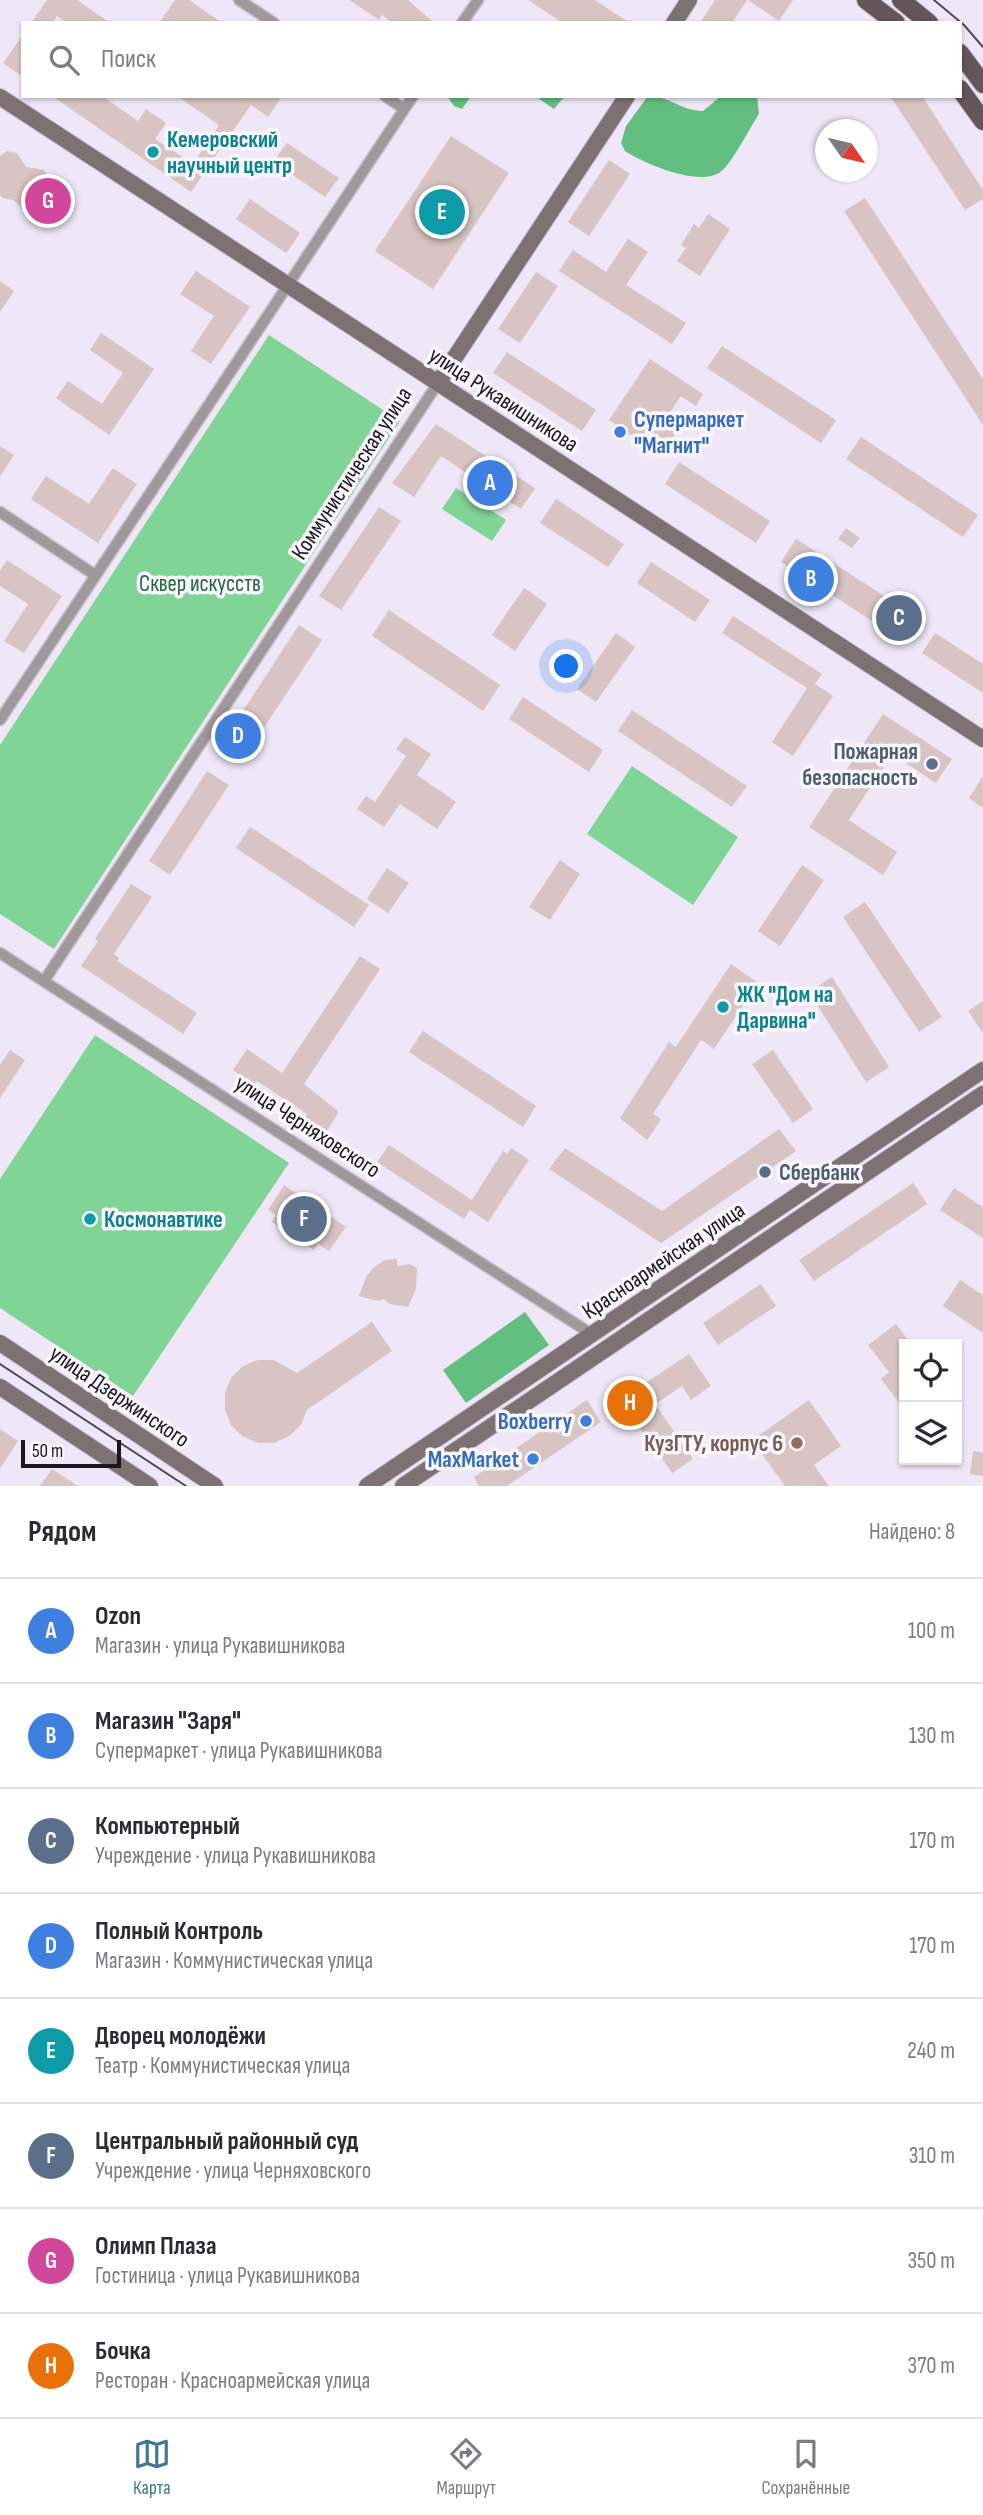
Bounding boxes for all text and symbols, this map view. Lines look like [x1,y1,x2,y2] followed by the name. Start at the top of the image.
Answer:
[21,21,962,98] search box
[45,41,83,79] icon: search
[101,44,156,75] text: Поиск
[815,119,878,182] north arrow
[167,126,292,180] place label: Кемеровский научный центр
[145,144,161,160] marker: Кемеровский научный центр
[25,175,71,227] pin: G
[419,186,465,238] pin: E
[424,341,583,459] street label: улица Рукавишникова
[286,382,418,565] street label: Коммунистическая улица
[634,406,745,460] place label: Супермаркет "Магнит"
[612,424,628,440] marker: Супермаркет "Магнит"
[467,457,513,509] pin: A
[788,553,834,605] pin: B
[139,570,261,598] park label: Сквер искусств
[876,592,922,644] pin: C
[549,649,583,683] your location
[215,710,261,762] pin: D
[802,738,918,792] place label: Пожарная безопасность
[924,756,940,772] marker: Пожарная безопасность
[737,981,833,1035] place label: ЖК "Дом на Дарвина"
[715,999,731,1015] marker: ЖК "Дом на Дарвина"
[229,1069,385,1184] street label: улица Черняховского
[779,1159,860,1187] place label: Сбербанк
[757,1164,773,1180] marker: Сбербанк
[281,1193,327,1245] pin: F
[577,1196,750,1326] street label: Красноармейская улица
[104,1206,223,1234] place label: Космонавтике
[82,1211,98,1227] marker: Космонавтике
[899,1339,962,1465] map controls
[899,1339,962,1402] button: locate
[44,1340,195,1454] street label: улица Дзержинского
[607,1377,653,1429] pin: H
[899,1402,962,1465] button: layers
[498,1408,572,1436] place label: Boxberry
[578,1413,594,1429] marker: Boxberry
[644,1430,783,1458] place label: КузГТУ, корпус 6
[789,1435,805,1451] marker: КузГТУ, корпус 6
[21,1437,121,1469] scale bar
[32,1440,63,1463] text: 50 m
[428,1446,519,1474] place label: MaxMarket
[525,1451,541,1467] marker: MaxMarket
[28,1514,96,1550] text: Рядом
[869,1518,955,1546] text: Найдено: 8
[95,1601,141,1632] text: Ozon
[46,1617,56,1645] text: A
[908,1617,955,1645] text: 100 m
[95,1632,345,1660] text: Магазин · улица Рукавишникова
[95,1706,241,1737] text: Магазин "Заря"
[46,1722,56,1750] text: B
[909,1722,955,1750] text: 130 m
[95,1737,383,1765] text: Супермаркет · улица Рукавишникова
[95,1811,240,1842] text: Компьютерный
[45,1827,57,1855] text: C
[909,1827,955,1855] text: 170 m
[95,1842,376,1870] text: Учреждение · улица Рукавишникова
[95,1916,263,1947] text: Полный Контроль
[45,1932,57,1960] text: D
[909,1932,955,1960] text: 170 m
[95,1947,373,1975] text: Магазин · Коммунистическая улица
[95,2021,266,2052] text: Дворец молодёжи
[46,2037,56,2065] text: E
[907,2037,955,2065] text: 240 m
[95,2052,350,2080] text: Театр · Коммунистическая улица
[95,2126,358,2157] text: Центральный районный суд
[46,2142,56,2170] text: F
[909,2142,955,2170] text: 310 m
[95,2157,371,2185] text: Учреждение · улица Черняховского
[95,2231,217,2262] text: Олимп Плаза
[45,2247,57,2275] text: G
[907,2247,955,2275] text: 350 m
[95,2262,360,2290] text: Гостиница · улица Рукавишникова
[95,2336,151,2367] text: Бочка
[45,2352,57,2380] text: H
[908,2352,955,2380] text: 370 m
[95,2367,370,2395] text: Ресторан · Красноармейская улица
[133,2435,171,2500] tab: Карта
[436,2435,496,2500] tab: Маршрут
[762,2435,850,2500] tab: Сохранённые

